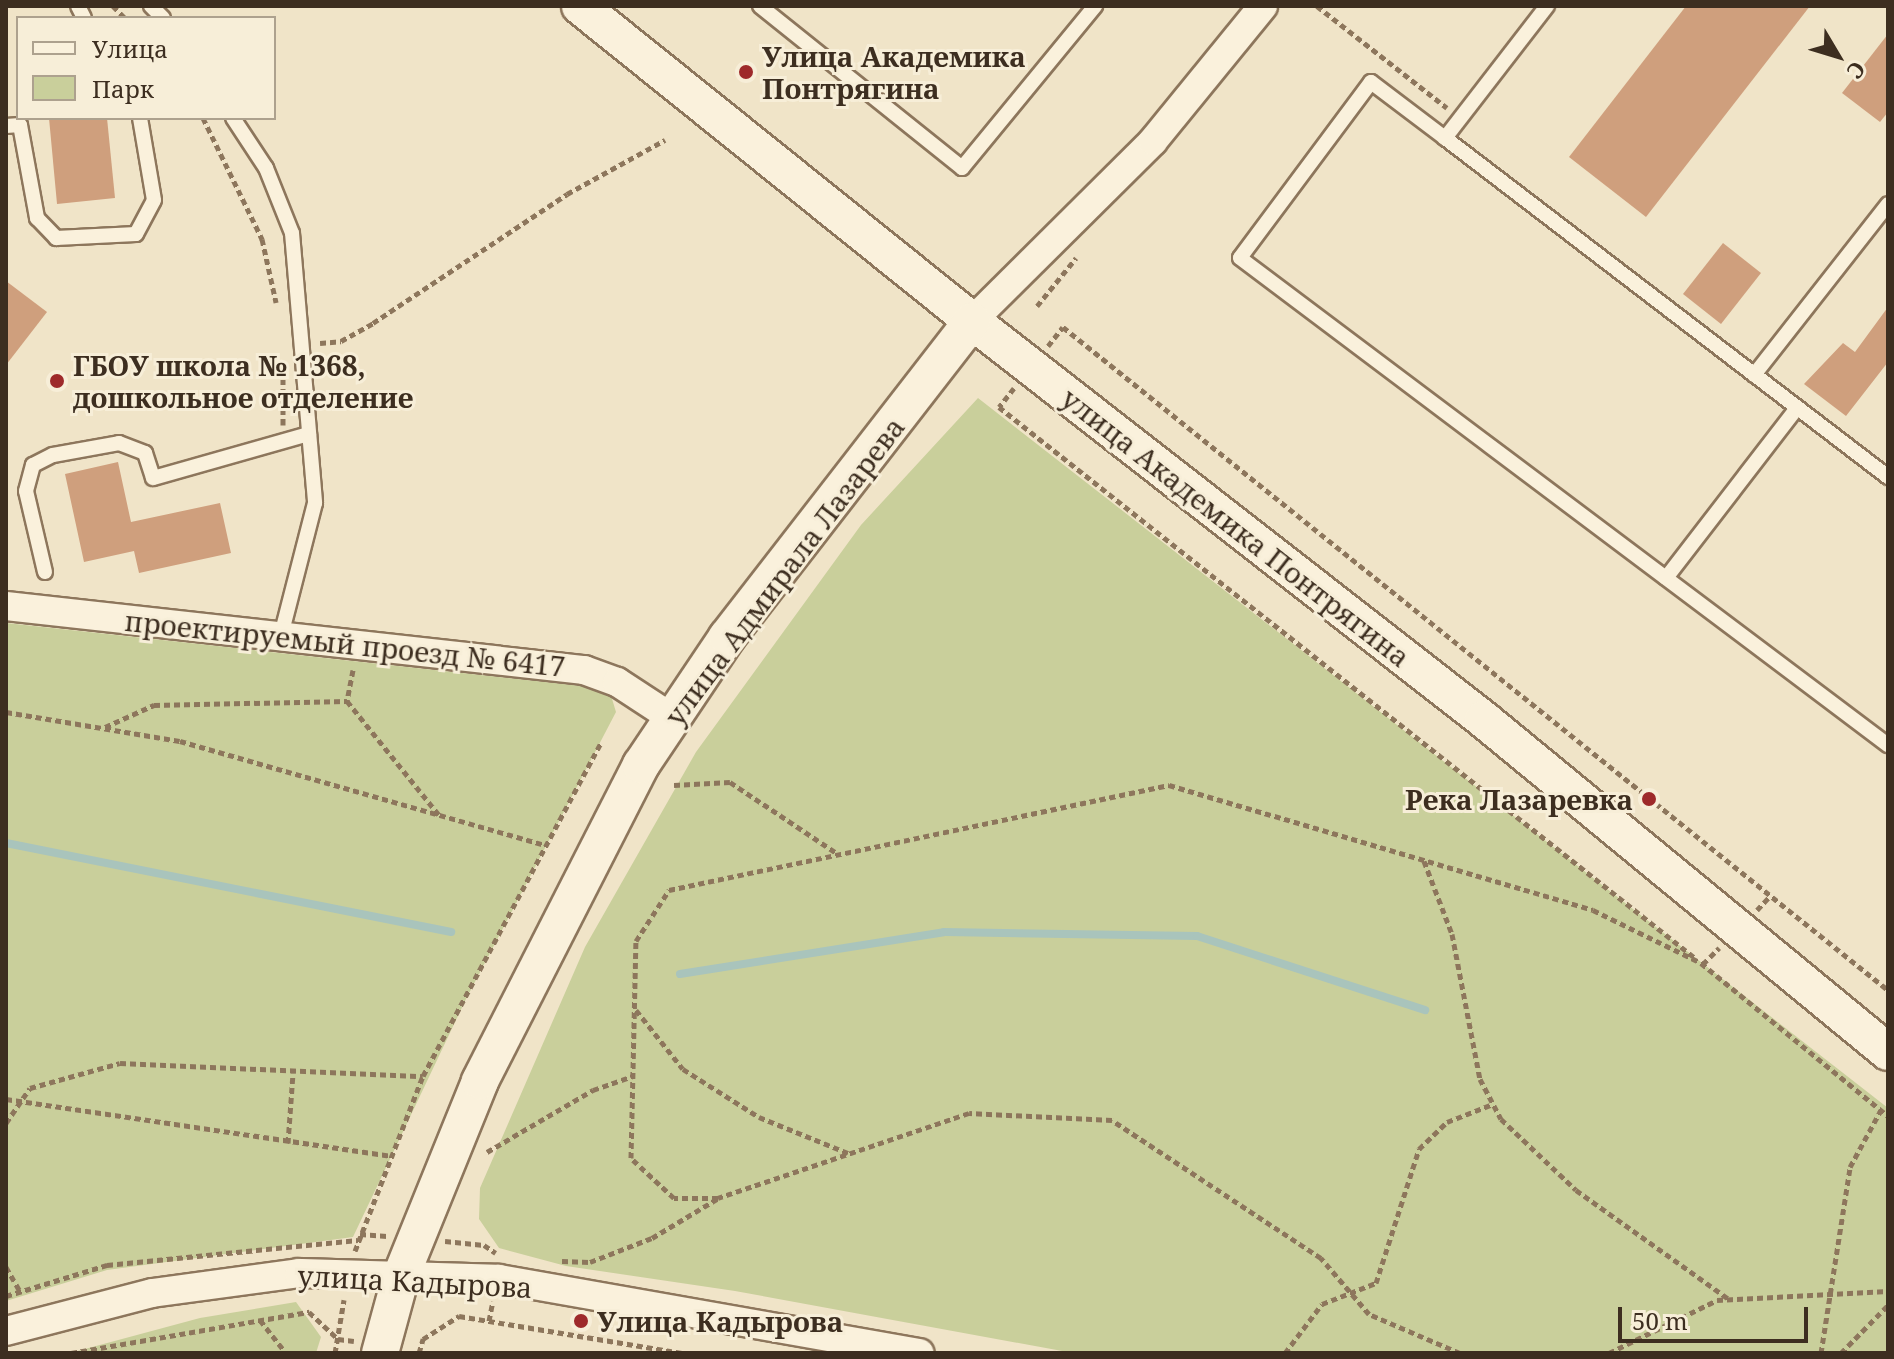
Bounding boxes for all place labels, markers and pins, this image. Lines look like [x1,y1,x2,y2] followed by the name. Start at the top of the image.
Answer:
[762,39,1026,105] place label: Улица Академика Понтрягина
[737,63,755,81] marker: Улица Академика Понтрягина
[73,348,414,414] place label: ГБОУ школа № 1368, дошкольное отделение
[48,372,66,390] marker: ГБОУ школа № 1368, дошкольное отделение
[1405,782,1633,816] place label: Река Лазаревка
[1640,790,1658,808] marker: Река Лазаревка
[597,1304,843,1338] place label: Улица Кадырова
[572,1312,590,1330] marker: Улица Кадырова

